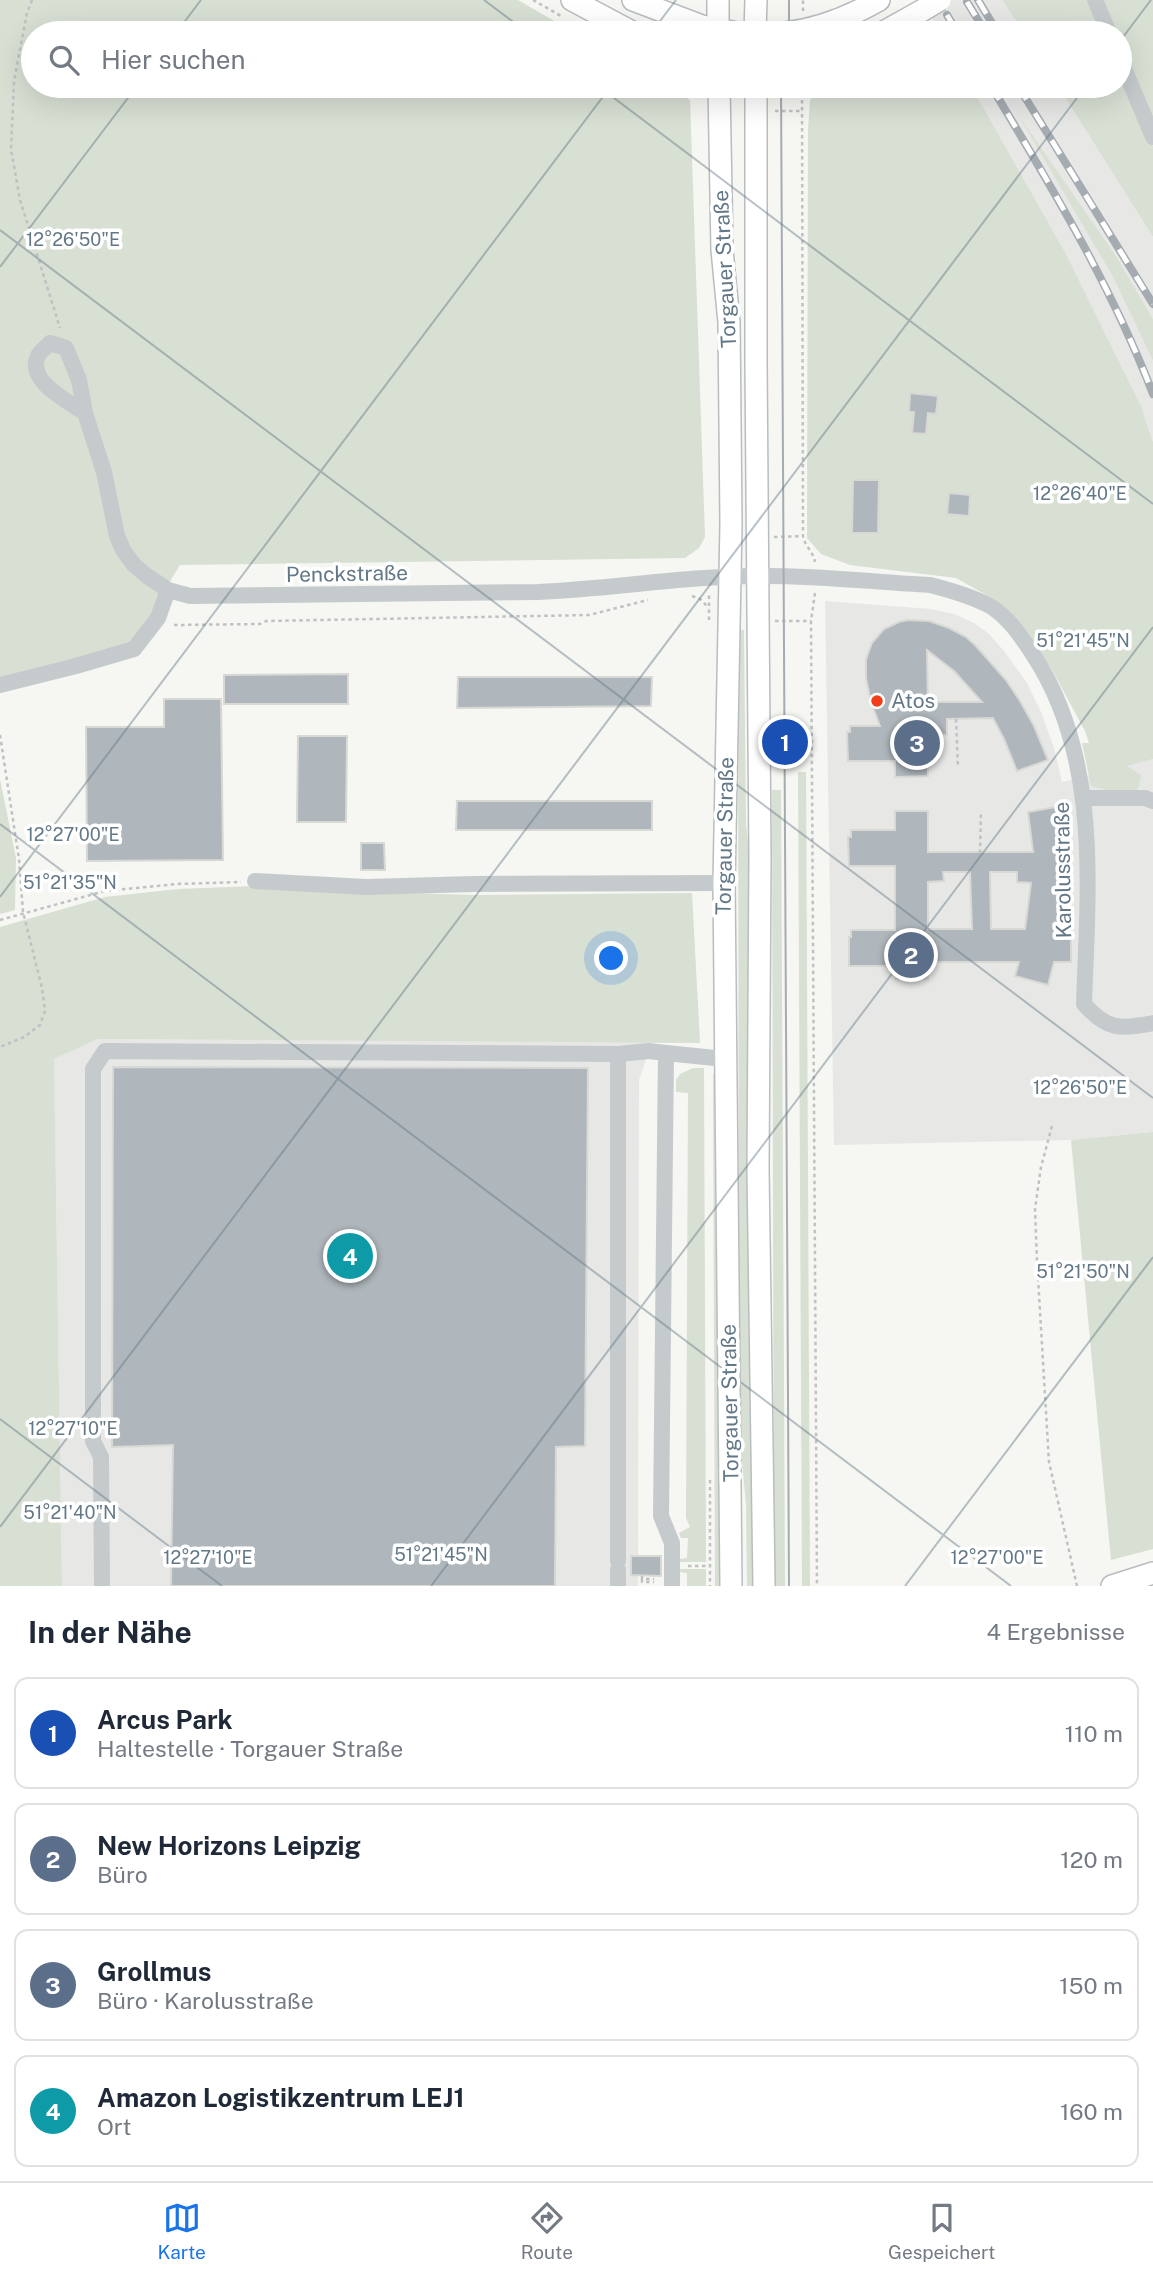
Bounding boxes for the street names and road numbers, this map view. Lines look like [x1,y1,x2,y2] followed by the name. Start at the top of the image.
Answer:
[708,189,741,349] street label: Torgauer Straße
[286,560,408,587] street label: Penckstraße
[711,757,738,915] street label: Torgauer Straße
[1049,801,1076,939] street label: Karolusstraße
[716,1324,743,1482] street label: Torgauer Straße

